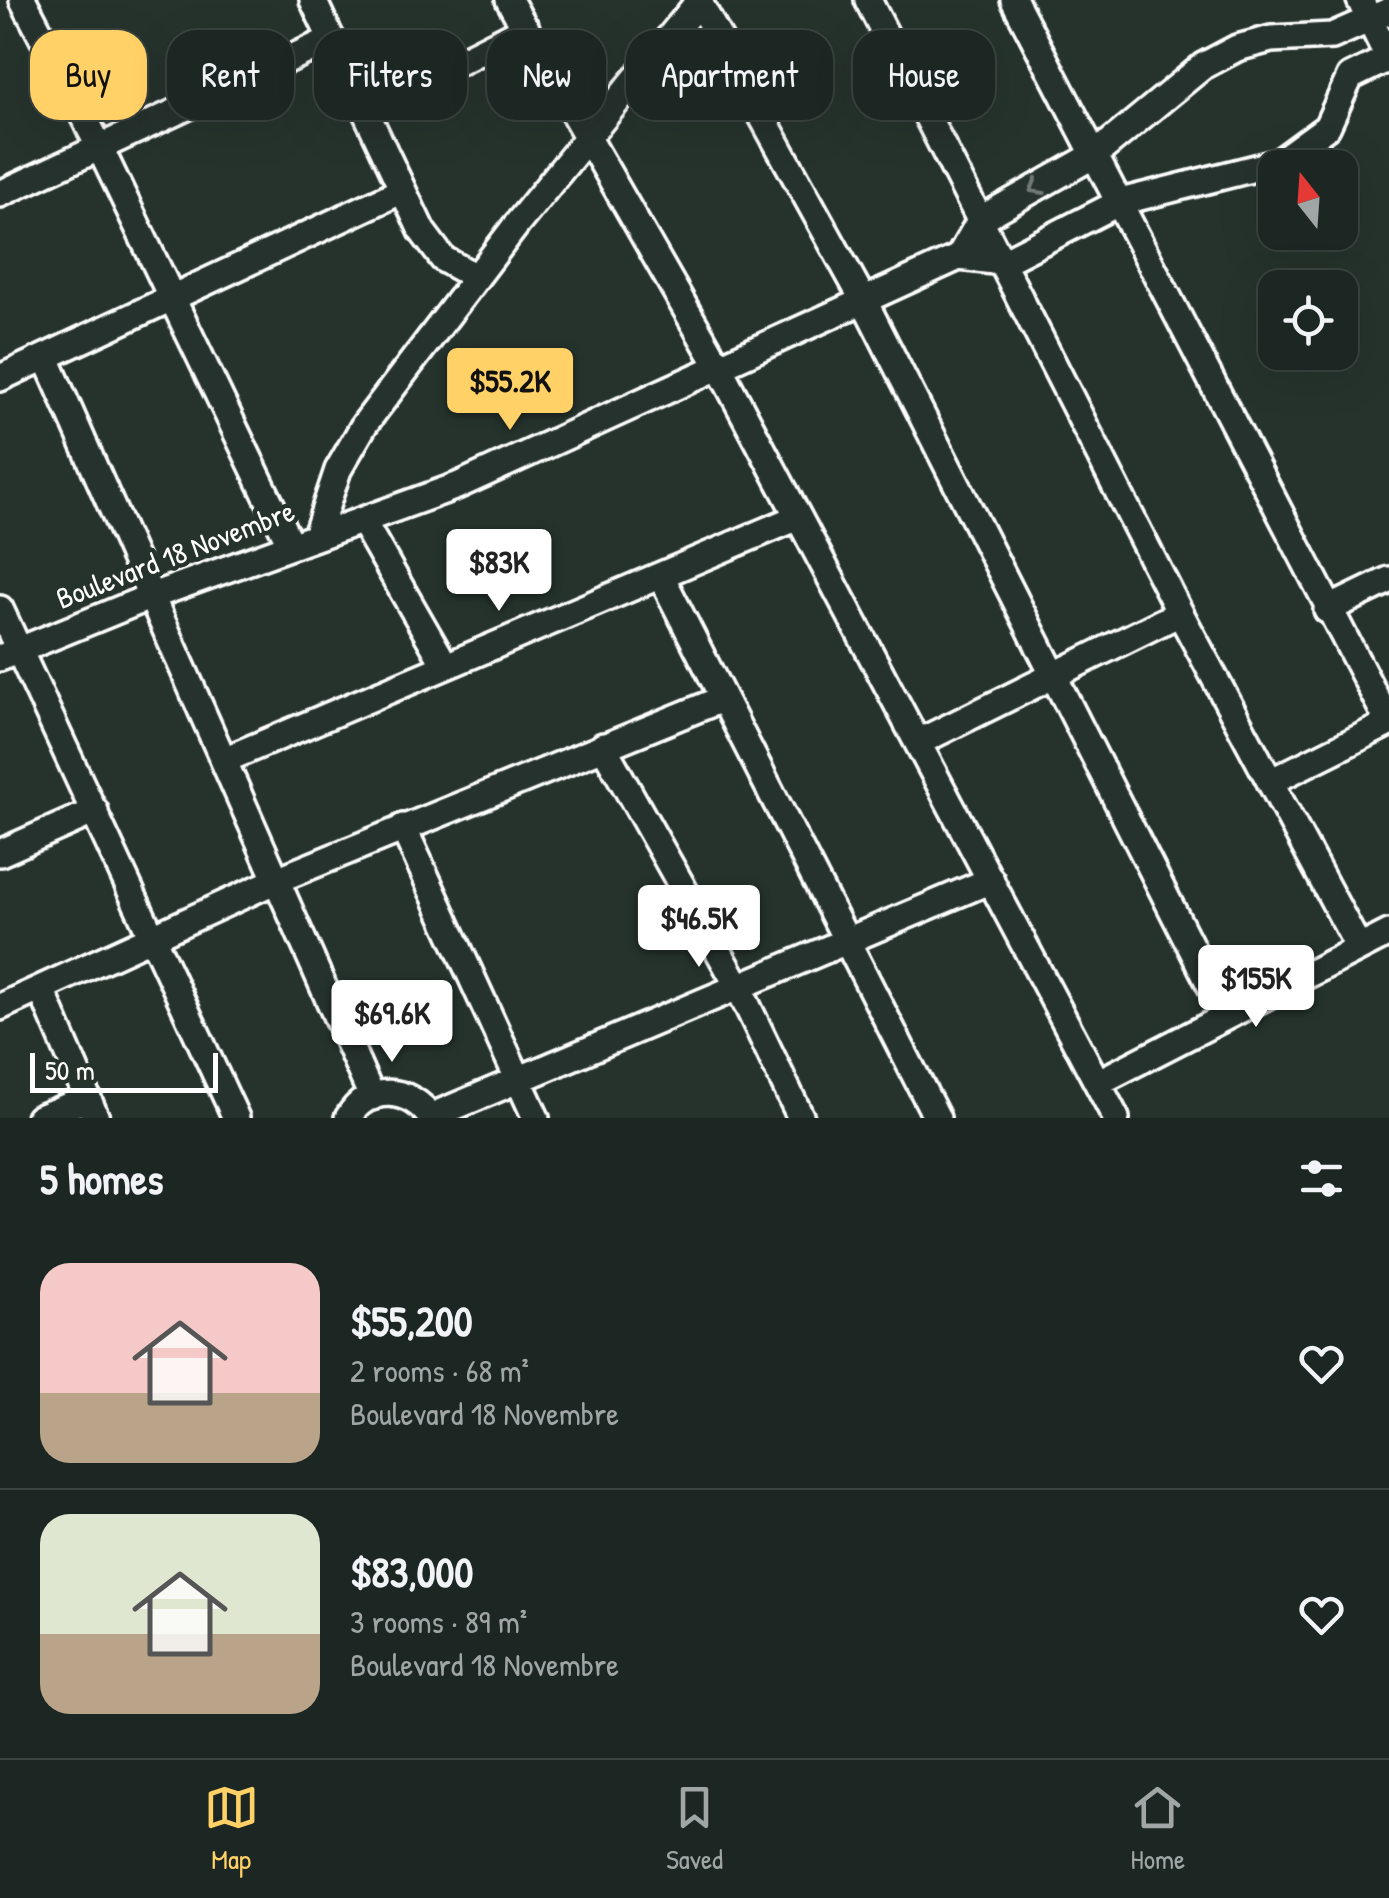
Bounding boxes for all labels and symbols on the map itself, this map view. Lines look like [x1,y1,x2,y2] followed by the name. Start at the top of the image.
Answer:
[1258,150,1358,250] north arrow
[1029,175,1047,195] one-way arrow
[429,348,591,433] pin: $55.2K
[50,490,300,618] street label: Boulevard 18 Novembre
[440,529,558,614] pin: $83K
[618,885,780,970] pin: $46.5K
[1186,945,1326,1030] pin: $155K
[311,980,473,1065] pin: $69.6K
[30,1048,218,1092] scale bar

